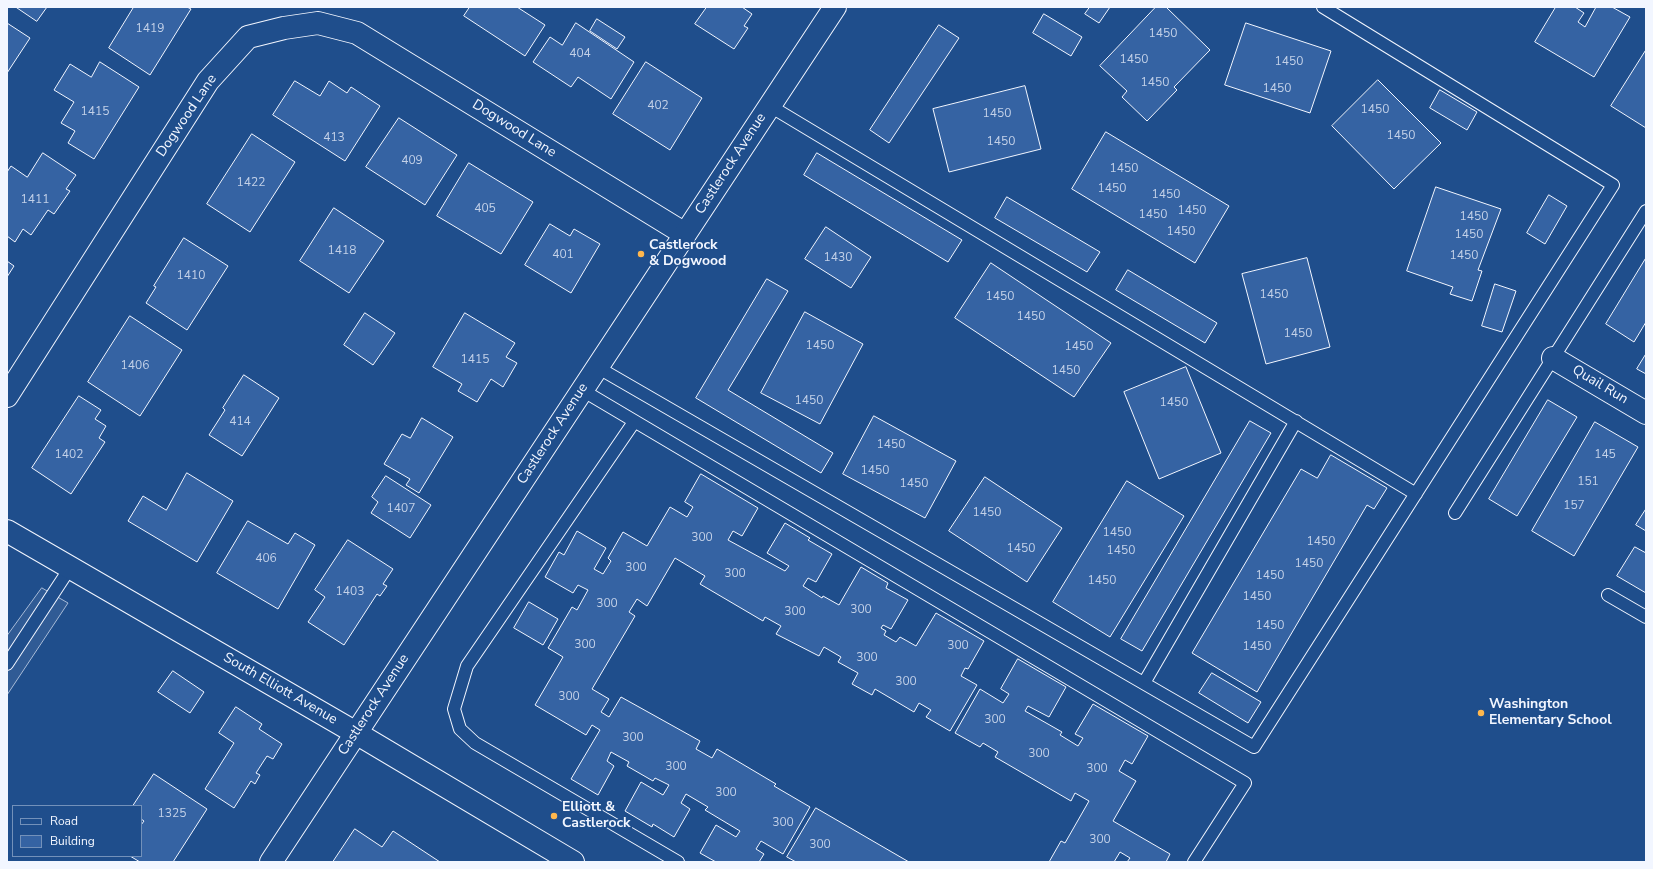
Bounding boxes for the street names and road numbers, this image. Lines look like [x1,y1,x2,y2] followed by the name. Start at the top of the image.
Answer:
[153,72,221,160] street label: Dogwood Lane
[469,96,559,162] street label: Dogwood Lane
[692,110,770,218] street label: Castlerock Avenue
[1569,362,1631,408] street label: Quail Run
[514,380,592,488] street label: Castlerock Avenue
[220,649,340,729] street label: South Elliott Avenue
[335,651,413,759] street label: Castlerock Avenue

